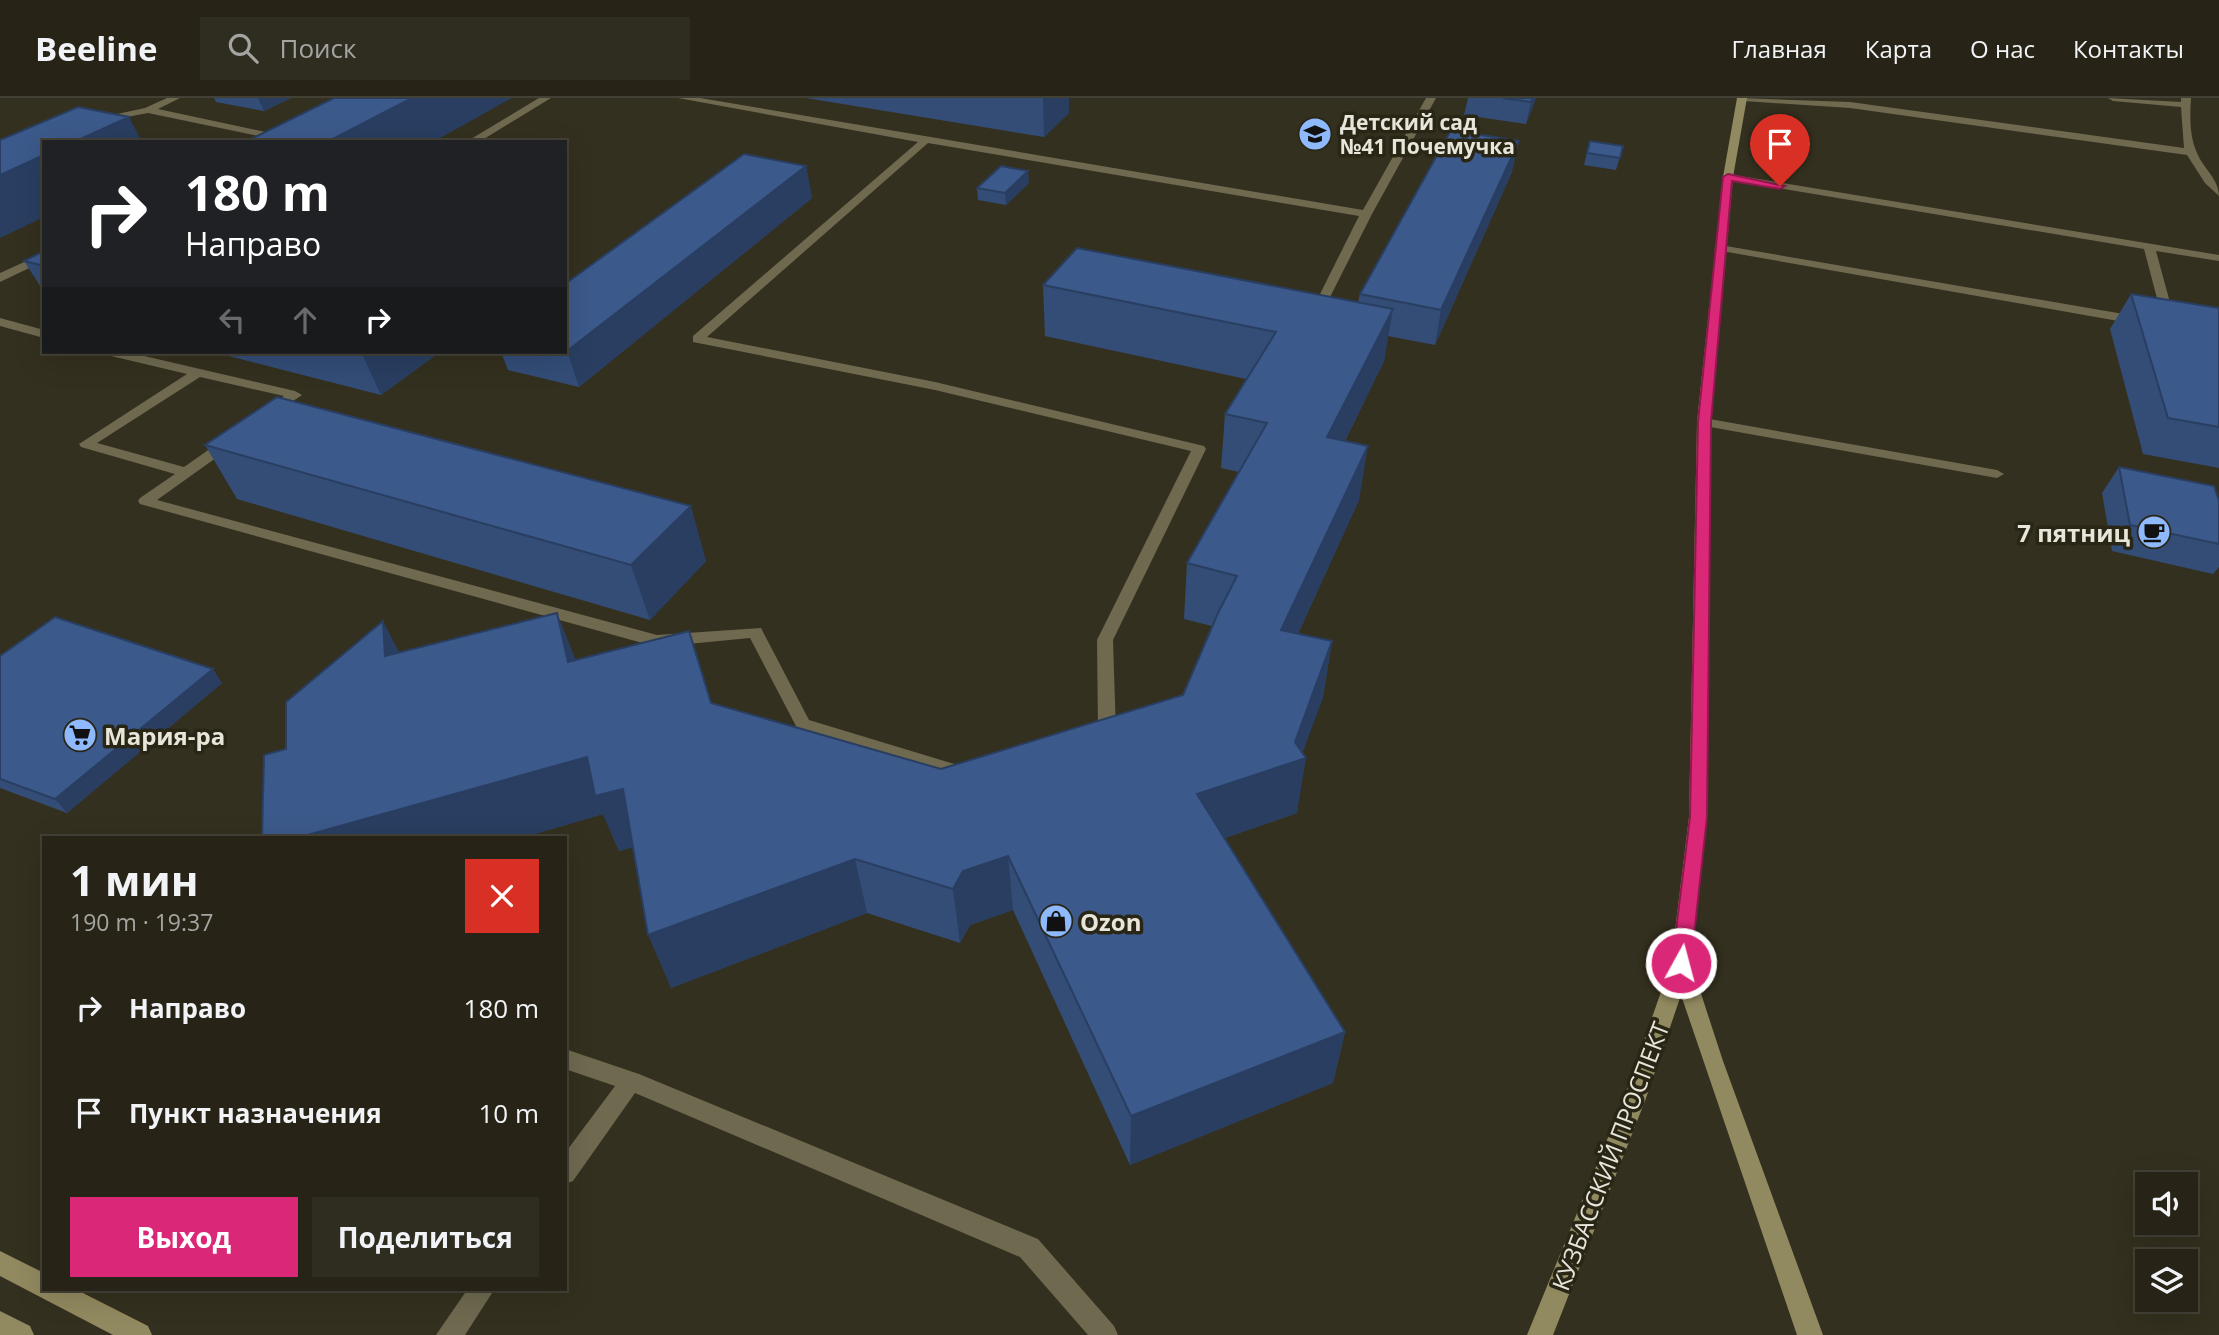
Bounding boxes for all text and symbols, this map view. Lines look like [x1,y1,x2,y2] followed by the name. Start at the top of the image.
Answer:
[200,17,690,80] search box
[35,26,158,71] text: Beeline
[224,29,262,67] icon: search
[280,30,356,66] text: Поиск
[1732,32,1827,65] text: Главная
[1865,32,1932,65] text: Карта
[1970,32,2035,65] text: О нас
[2073,32,2184,65] text: Контакты
[1340,108,1515,160] place label: Детский сад №41 Почемучка
[1750,114,1810,186] pin
[1296,115,1334,153] school or university icon: Детский сад №41 Почемучка
[1761,125,1799,163] icon: arrive
[185,159,330,225] text: 180 m
[70,168,161,259] icon: right
[185,222,321,265] text: Направо
[213,301,251,339] icon: left
[286,301,324,339] icon: ahead
[359,301,397,339] icon: right
[2135,513,2173,551] cafe icon: 7 пятниц
[2017,516,2130,549] place label: 7 пятниц
[61,716,99,754] supermarket icon: Мария-ра
[104,719,225,752] place label: Мария-ра
[70,851,198,908] text: 1 мин
[465,859,539,933] button: close
[1037,902,1075,940] shop icon: Ozon
[1080,905,1141,938] place label: Ozon
[70,906,213,938] text: 190 m · 19:37
[1644,926,1718,1000] position arrow
[70,989,108,1027] icon: right
[129,990,246,1026] text: Направо
[464,990,539,1026] text: 180 m
[1543,1017,1677,1295] street label: КУЗБАССКИЙ ПРОСПЕКТ
[70,1094,108,1132] icon: arrive
[129,1095,382,1131] text: Пункт назначения
[478,1095,539,1131] text: 10 m
[2135,1172,2198,1312] map controls
[2135,1172,2198,1235] button: sound
[70,1197,298,1277] button: Выход
[312,1197,539,1277] button: Поделиться
[2135,1249,2198,1312] button: layers

